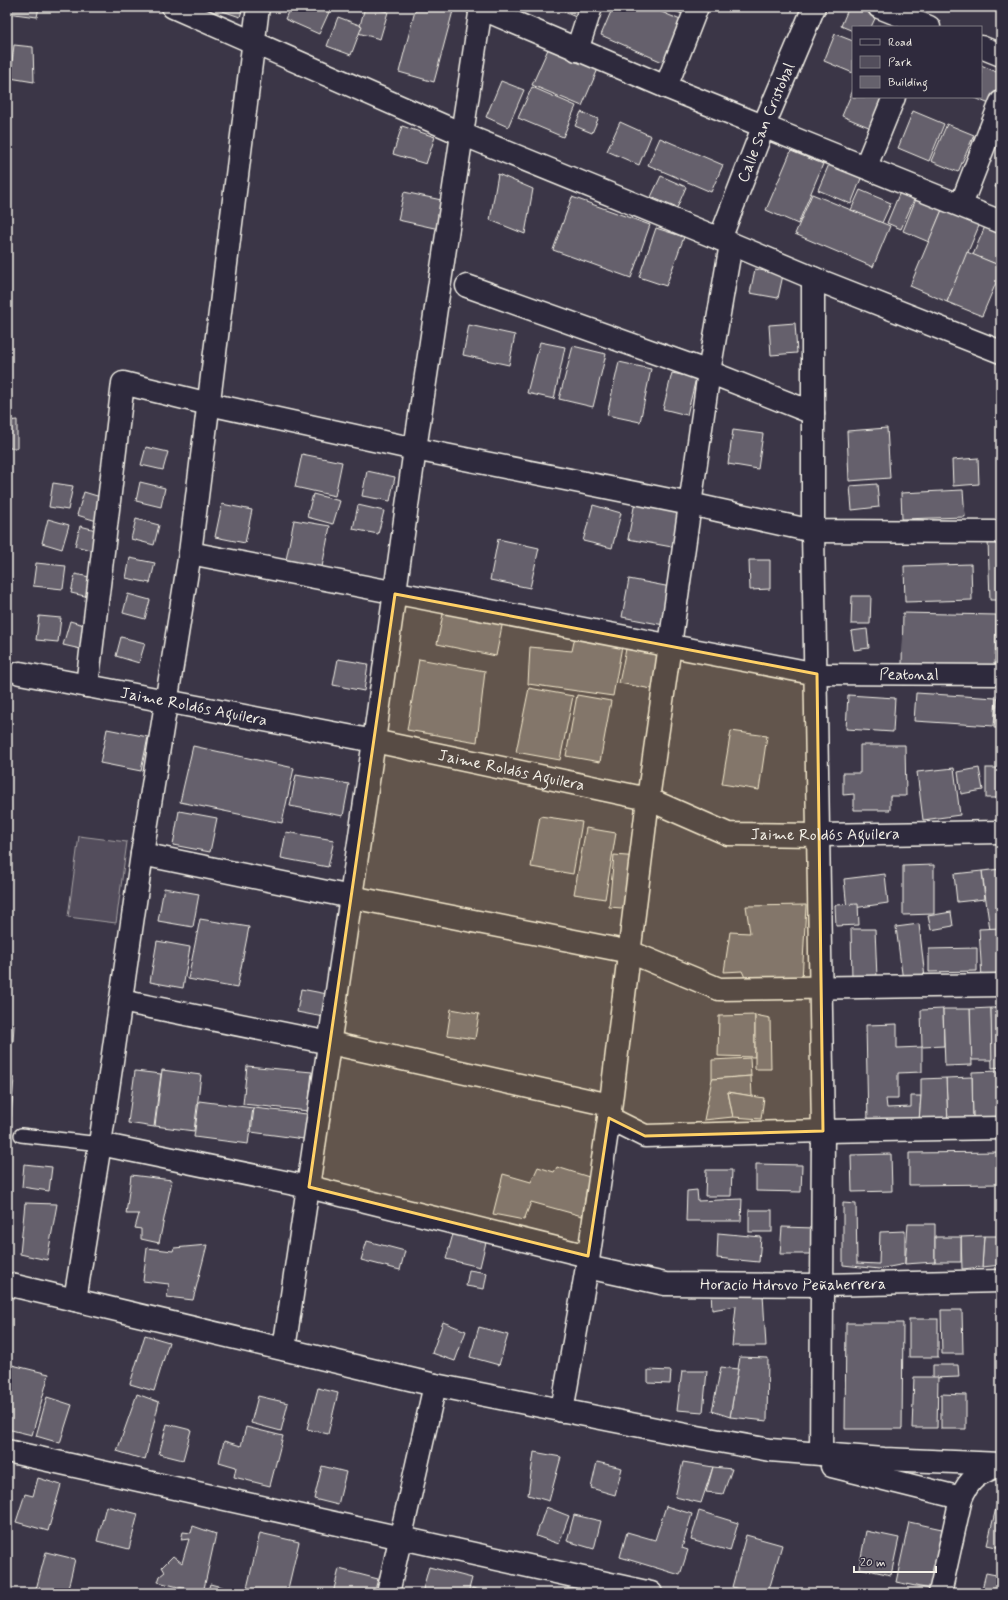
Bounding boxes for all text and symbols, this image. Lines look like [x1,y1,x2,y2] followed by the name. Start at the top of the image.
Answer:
[852,26,982,98] legend
[888,35,912,51] text: Road
[888,55,912,71] text: Park
[732,60,800,186] street label: Calle San Cristobal
[888,75,928,92] text: Building
[879,664,939,685] street label: Peatonal
[118,682,269,731] street label: Jaime Roldós Aguilera
[436,744,587,796] street label: Jaime Roldós Aguilera
[750,823,900,846] street label: Jaime Roldós Aguilera
[700,1273,886,1296] street label: Horacio Hdrovo Peñaherrera
[854,1548,936,1574] scale bar
[860,1555,886,1571] text: 20 m

